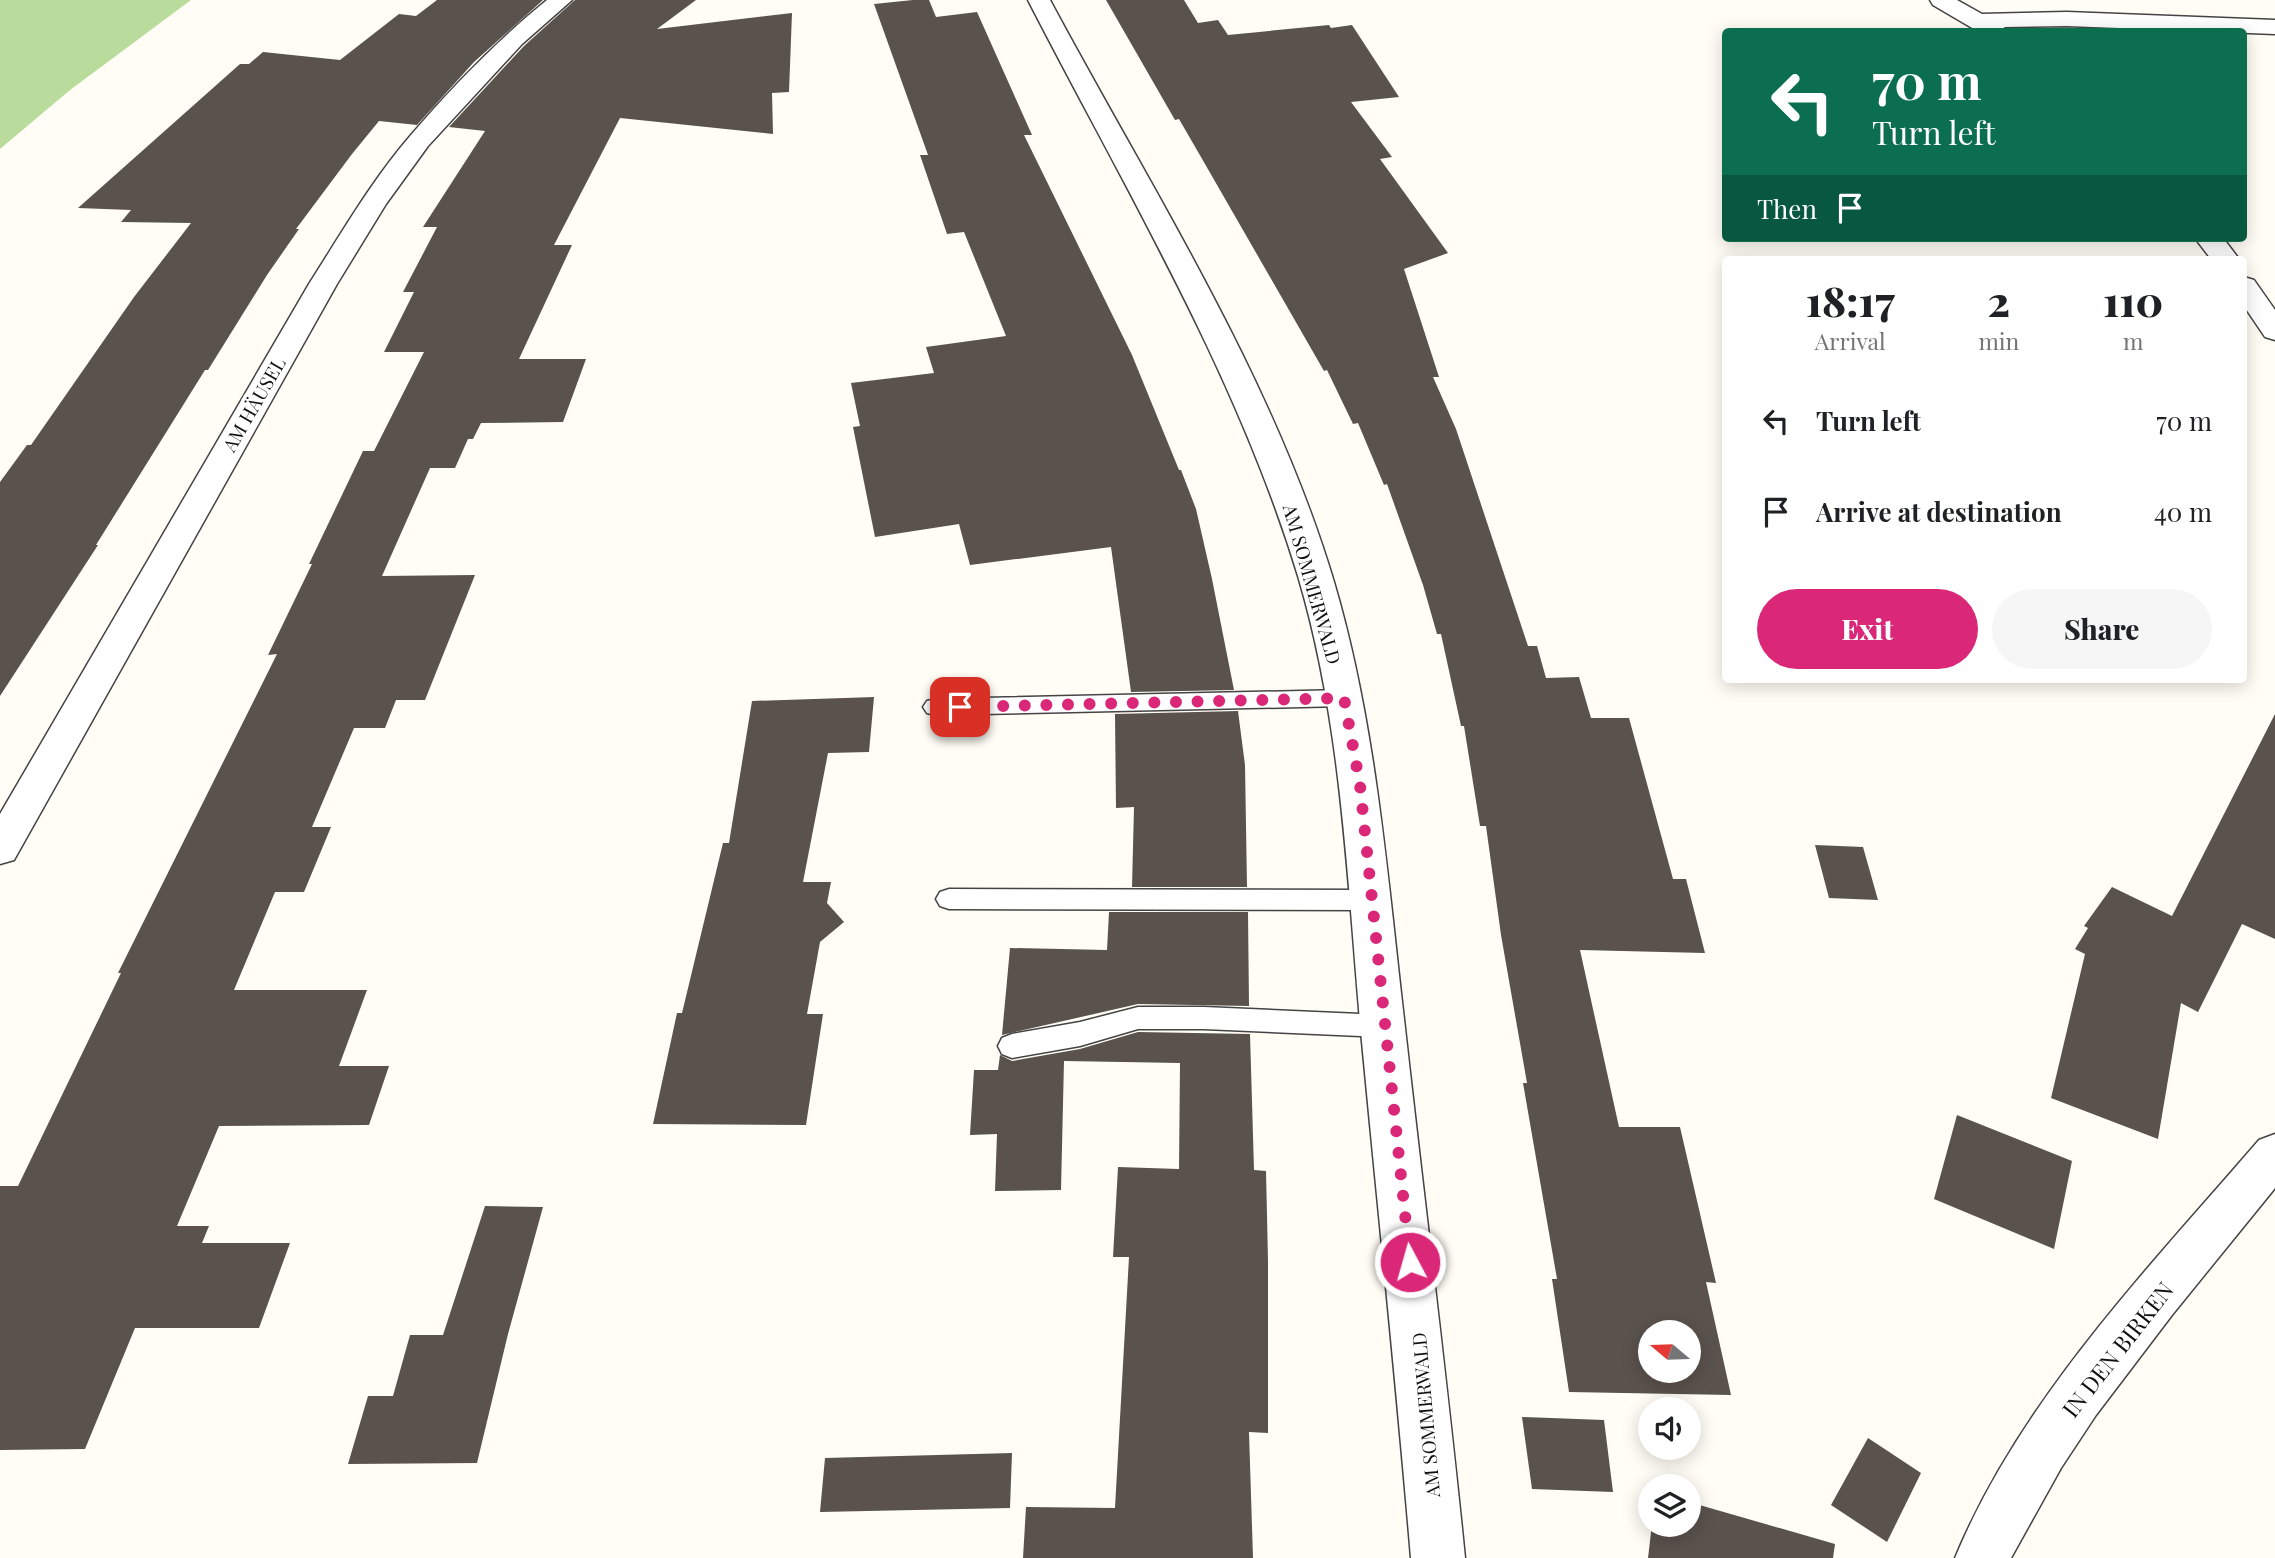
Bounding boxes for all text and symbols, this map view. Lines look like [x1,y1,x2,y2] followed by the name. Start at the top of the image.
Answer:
[1872,47,1982,112] text: 70 m
[1757,56,1848,147] icon: left
[1872,110,1996,153] text: Turn left
[1831,189,1869,227] icon: arrive
[1757,191,1817,226] text: Then
[1806,272,1895,328] text: 18:17
[1988,272,2010,328] text: 2
[2103,272,2163,328] text: 110
[1815,325,1886,356] text: Arrival
[1978,325,2019,356] text: min
[2123,325,2143,356] text: m
[215,352,291,457] street label: AM HÄUSEL
[1757,402,1795,440] icon: left
[1816,403,1921,438] text: Turn left
[2156,403,2212,438] text: 70 m
[1757,493,1795,531] icon: arrive
[1816,494,2062,529] text: Arrive at destination
[2154,494,2212,529] text: 40 m
[1277,500,1348,667] street label: AM SOMMERWALD
[1757,589,1978,669] button: Exit
[1992,589,2212,669] button: Share
[930,677,990,737] pin
[941,688,979,726] icon: arrive
[1373,1225,1447,1299] position arrow
[2054,1275,2180,1423] street label: IN DEN BIRKEN
[1638,1320,1701,1382] north arrow
[1638,1320,1701,1537] map controls
[1405,1331,1445,1500] street label: AM SOMMERWALD
[1638,1397,1701,1460] button: sound
[1638,1474,1701,1537] button: layers

